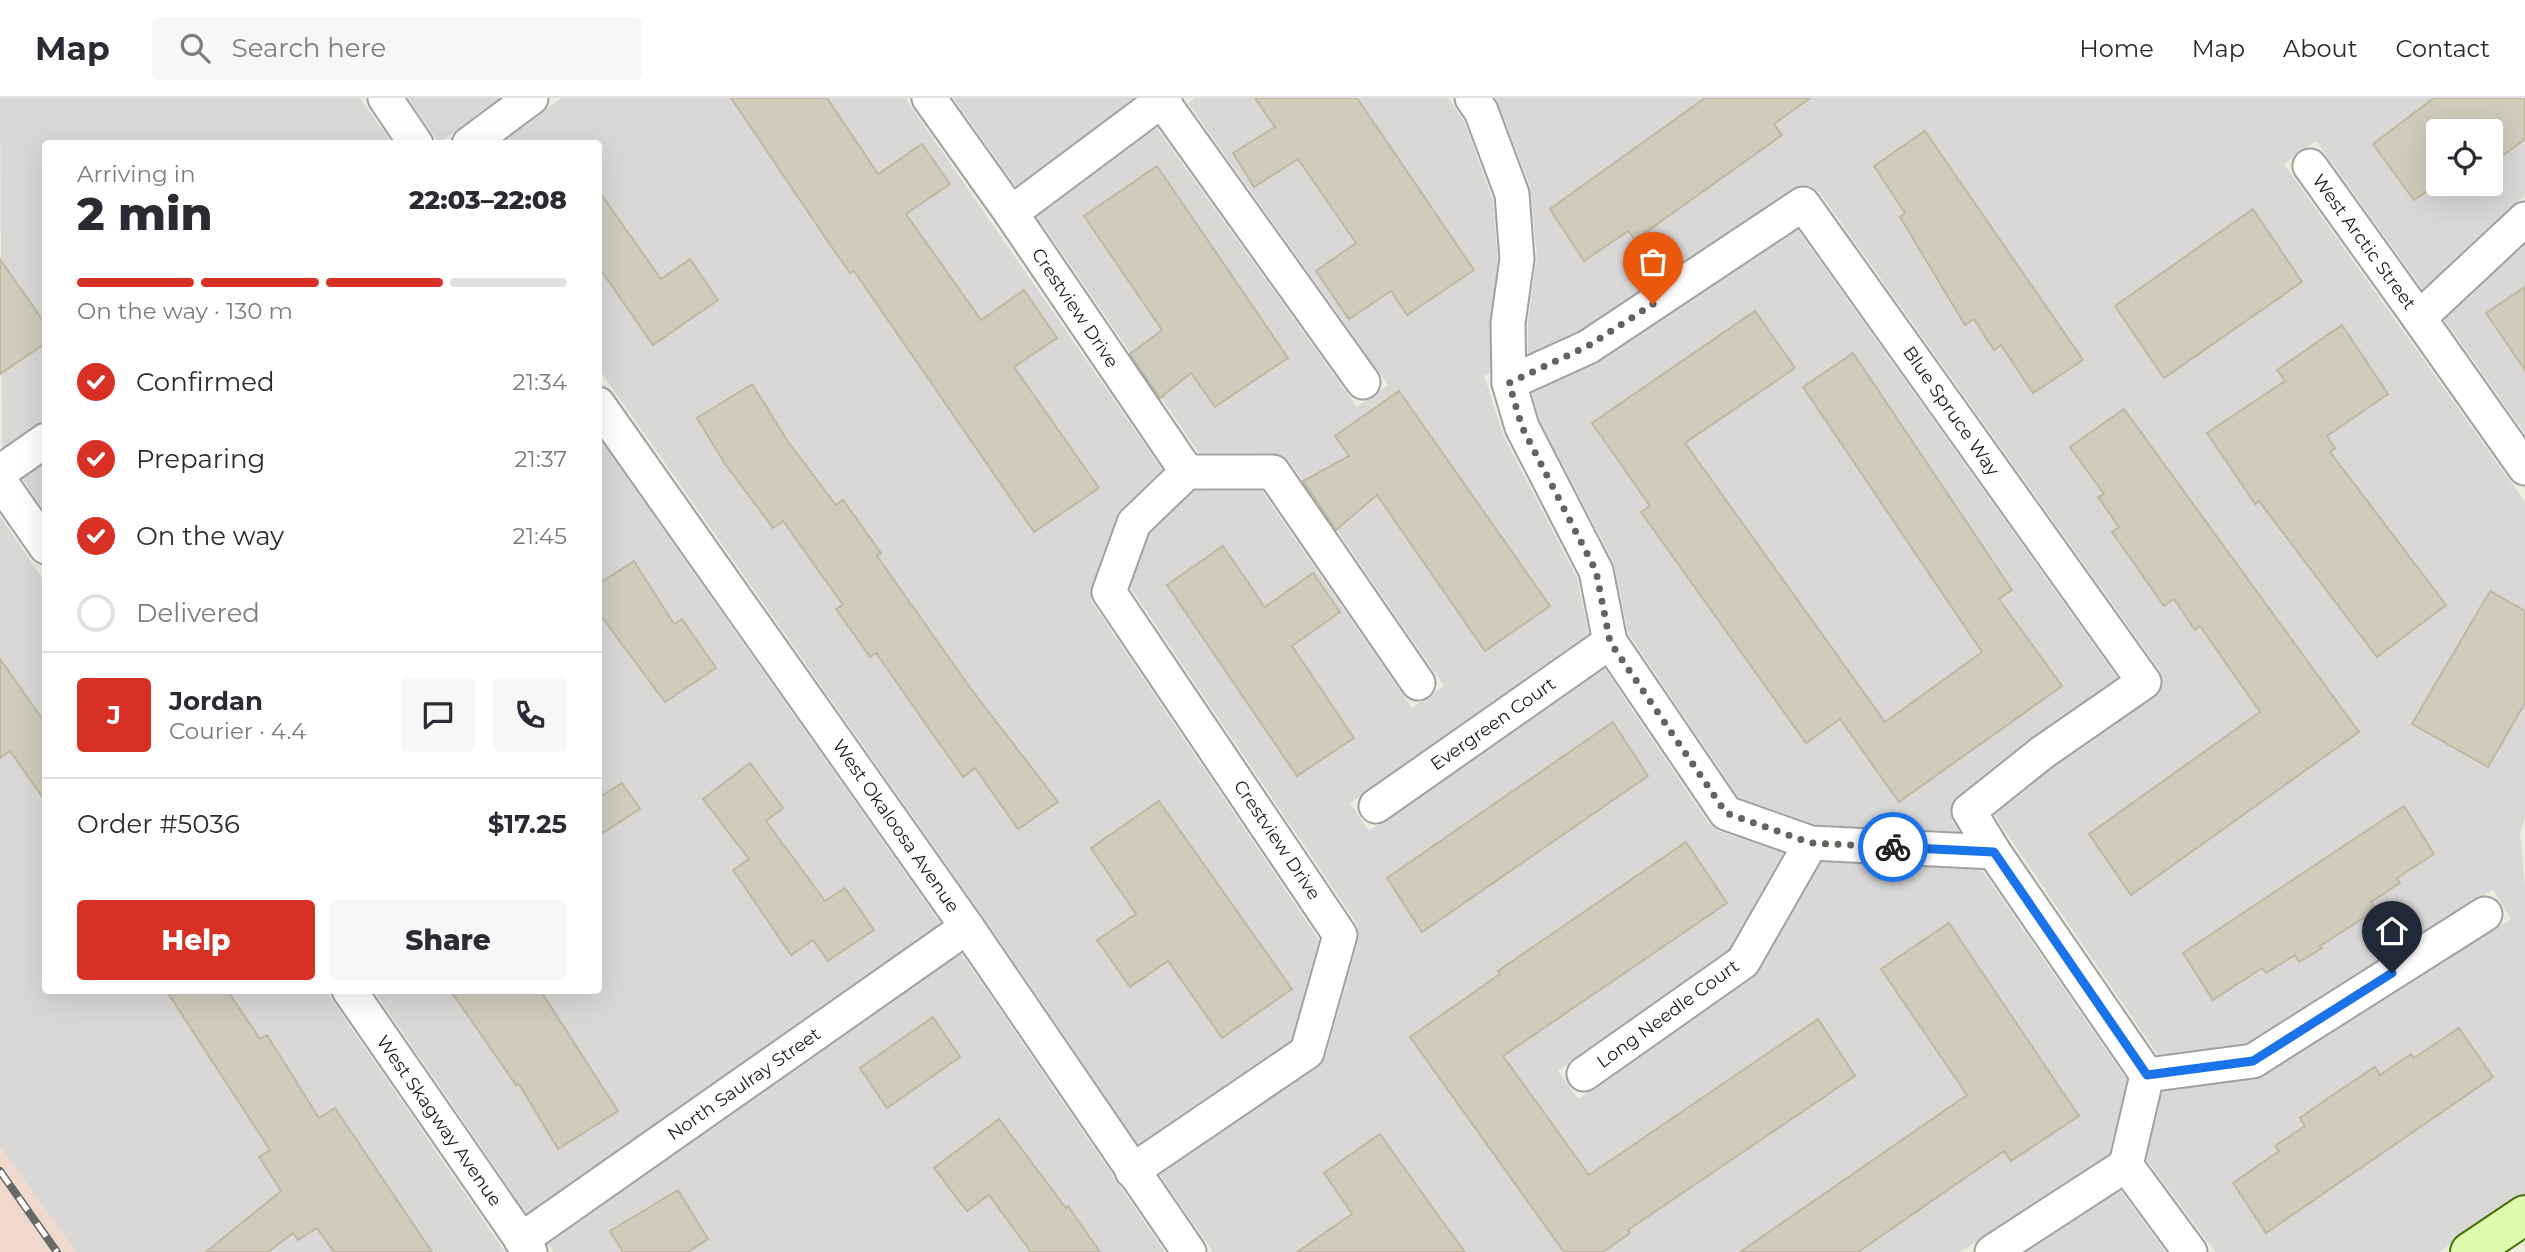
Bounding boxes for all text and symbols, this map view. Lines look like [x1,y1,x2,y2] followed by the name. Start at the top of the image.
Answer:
[152,17,642,80] search box
[35,28,110,68] text: Map
[176,29,214,67] icon: search
[232,32,386,64] text: Search here
[2079,34,2154,63] text: Home
[2192,34,2245,63] text: Map
[2283,34,2357,63] text: About
[2395,34,2490,63] text: Contact
[2426,119,2503,196] map controls
[2426,119,2503,196] button: locate
[77,160,196,188] text: Arriving in
[2307,170,2421,314] street label: West Arctic Street
[409,184,567,216] text: 22:03–22:08
[77,185,212,242] text: 2 min
[1623,232,1683,304] pin
[1634,243,1672,281] icon: bag
[1027,244,1123,372] street label: Crestview Drive
[77,297,293,325] text: On the way · 130 m
[1898,342,2004,480] street label: Blue Spruce Way
[77,363,115,401] icon: check
[136,366,275,398] text: Confirmed
[513,368,567,396] text: 21:34
[77,440,115,478] icon: check
[136,443,265,475] text: Preparing
[515,445,567,473] text: 21:37
[77,517,115,555] icon: check
[136,520,284,552] text: On the way
[513,522,567,550] text: 21:45
[136,597,260,629] text: Delivered
[1426,673,1560,775] street label: Evergreen Court
[401,678,475,752] button: chat
[493,678,567,752] button: phone
[169,685,263,717] text: Jordan
[107,699,121,731] text: J
[169,717,306,745] text: Courier · 4.4
[828,735,964,917] street label: West Okaloosa Avenue
[1229,776,1325,904] street label: Crestview Drive
[77,808,240,840] text: Order #5036
[488,808,567,840] text: $17.25
[1858,812,1928,882] courier
[1874,828,1912,866] icon: bike
[77,900,315,980] button: Help
[329,900,567,980] button: Share
[2362,901,2422,973] pin
[2373,912,2411,950] icon: home
[1593,955,1743,1073] street label: Long Needle Court
[663,1023,825,1145] street label: North Saulray Street
[372,1031,506,1211] street label: West Skagway Avenue

